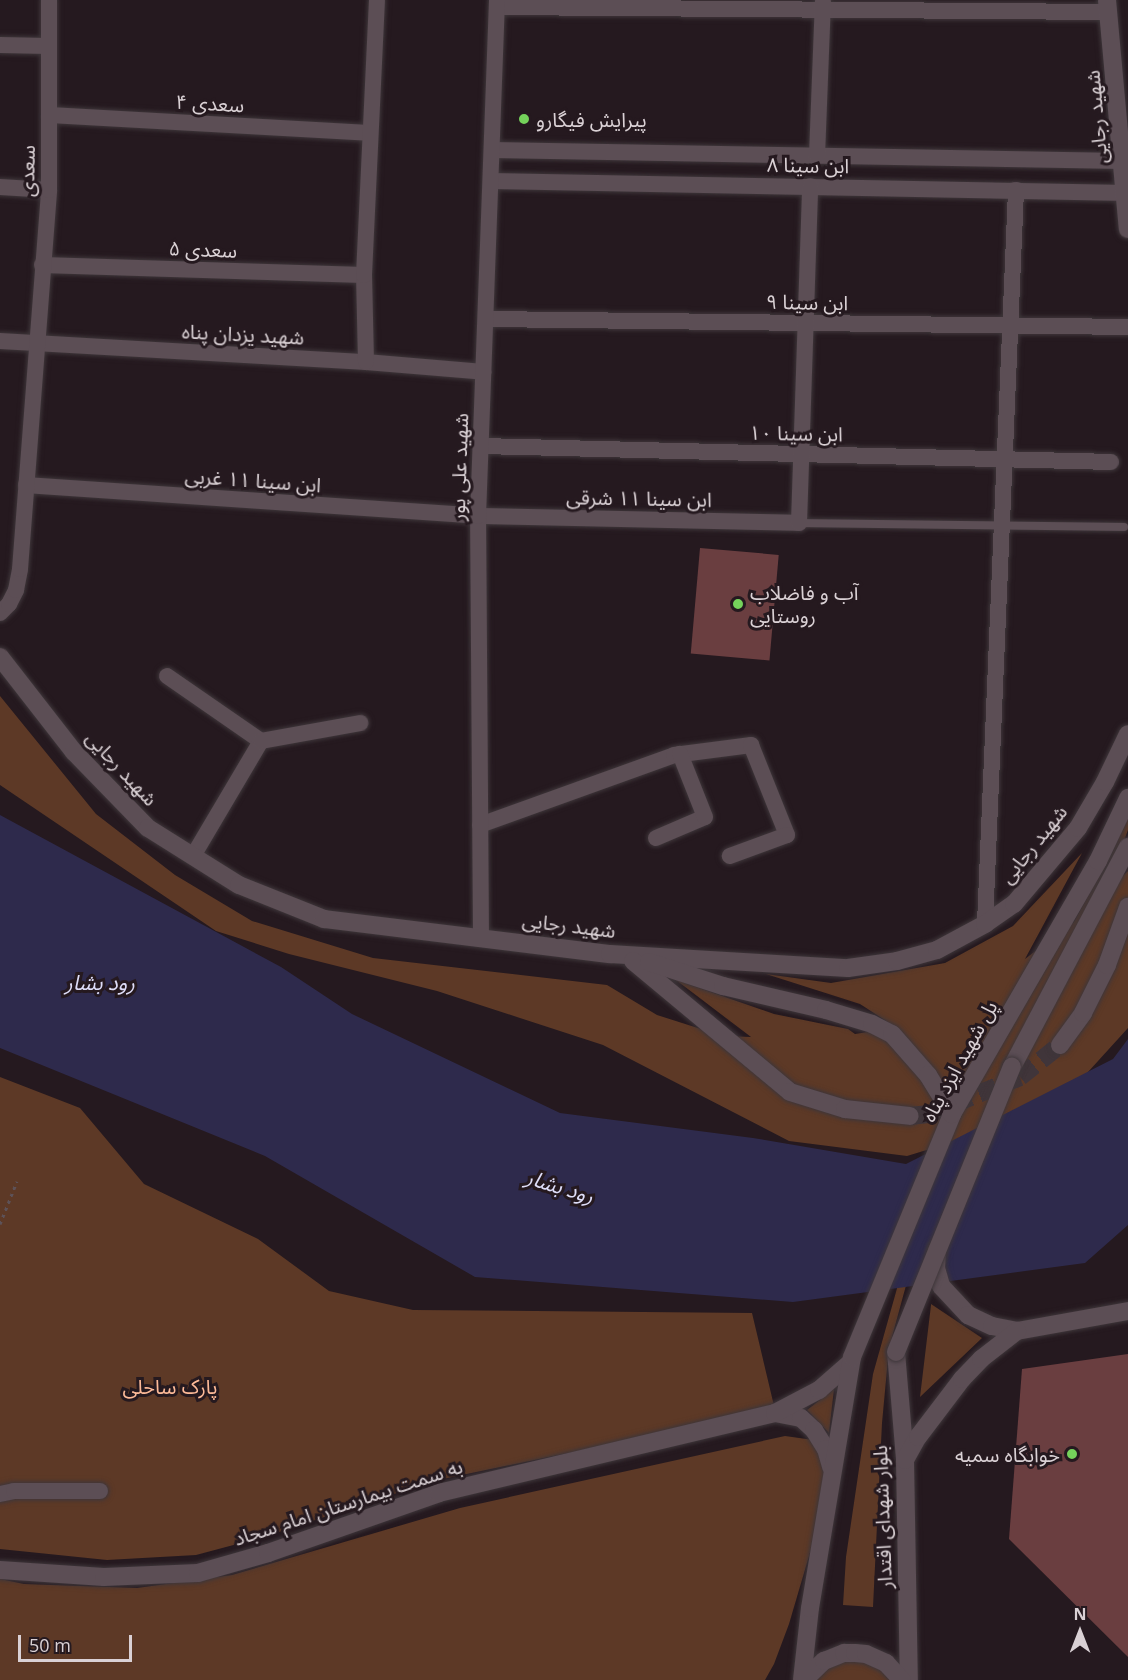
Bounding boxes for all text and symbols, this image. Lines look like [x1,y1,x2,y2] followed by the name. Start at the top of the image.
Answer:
[1080,69,1112,165] street label: شهید رجایی
[175,89,245,117] street label: سعدی ۴
[536,107,647,131] place label: پیرایش فیگارو
[517,112,531,126] marker: پیرایش فیگارو
[15,145,39,197] street label: سعدی
[767,152,849,178] street label: ابن سینا ۸
[168,236,238,262] street label: سعدی ۵
[766,289,848,315] street label: ابن سینا ۹
[181,319,305,349] street label: شهید یزدان پناه
[445,413,473,521] street label: شهید علی پور
[749,420,843,446] street label: ابن سینا ۱۰
[184,463,322,497] street label: ابن سینا ۱۱ غربی
[566,485,712,511] street label: ابن سینا ۱۱ شرقی
[750,580,859,627] place label: آب و فاضلاب روستایی
[731,597,745,611] marker: آب و فاضلاب روستایی
[81,725,163,811] street label: شهید رجایی
[994,800,1072,888] street label: شهید رجایی
[521,907,617,943] street label: شهید رجایی
[65,969,135,995] water label: رود بشار
[916,996,1002,1126] street label: پل شهید ایزد پناه
[523,1164,597,1208] water label: رود بشار
[122,1374,218,1398] park label: پارک ساحلی
[955,1442,1060,1466] place label: خوابگاه سمیه
[868,1445,896,1589] street label: بلوار شهدای اقتدار
[1065,1447,1079,1461] marker: خوابگاه سمیه
[231,1454,465,1550] street label: به سمت بیمارستان امام سجاد
[1050,1602,1110,1662] north arrow
[1073,1603,1087,1625] text: N
[21,1623,135,1661] scale bar
[29,1633,71,1657] text: 50 m

